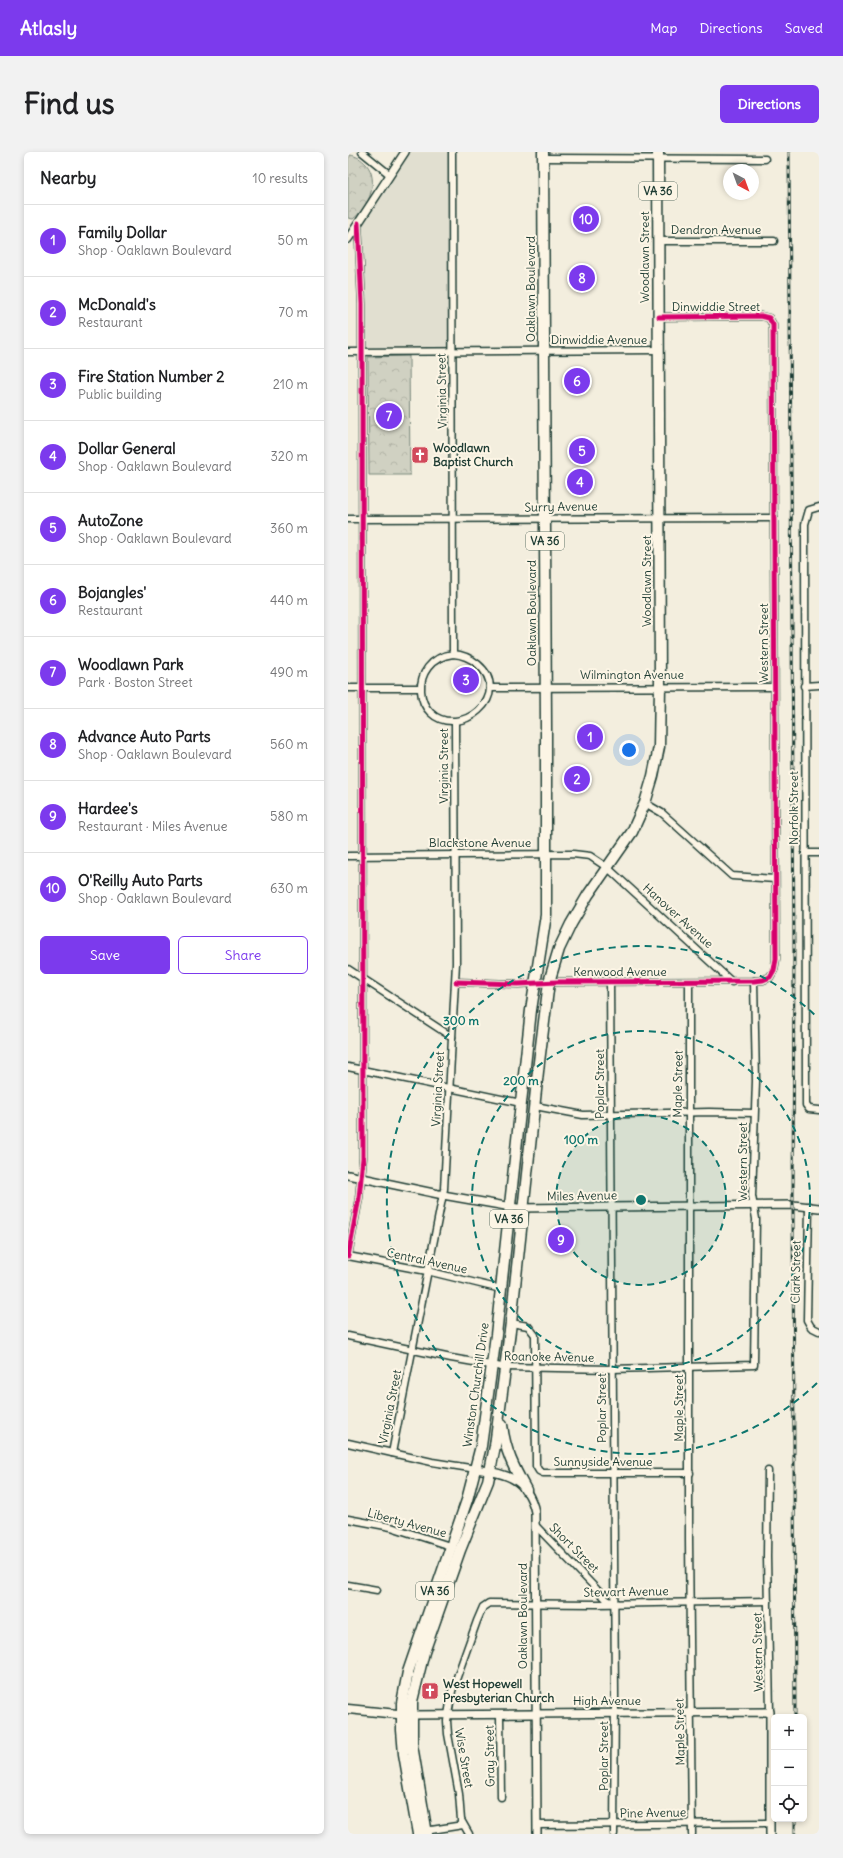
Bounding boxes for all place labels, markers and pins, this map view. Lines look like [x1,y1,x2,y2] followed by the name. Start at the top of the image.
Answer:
[573,204,599,234] pin: 10
[569,263,595,293] pin: 8
[564,366,590,396] pin: 6
[376,401,402,431] pin: 7
[569,436,595,466] pin: 5
[433,440,513,470] place label: Woodlawn Baptist Church
[410,445,430,465] church icon: Woodlawn Baptist Church
[567,467,593,497] pin: 4
[453,665,479,695] pin: 3
[577,722,603,752] pin: 1
[564,764,590,794] pin: 2
[634,1193,648,1207] centre of rings
[548,1225,574,1255] pin: 9
[443,1676,554,1706] place label: West Hopewell Presbyterian Church
[420,1681,440,1701] church icon: West Hopewell Presbyterian Church

